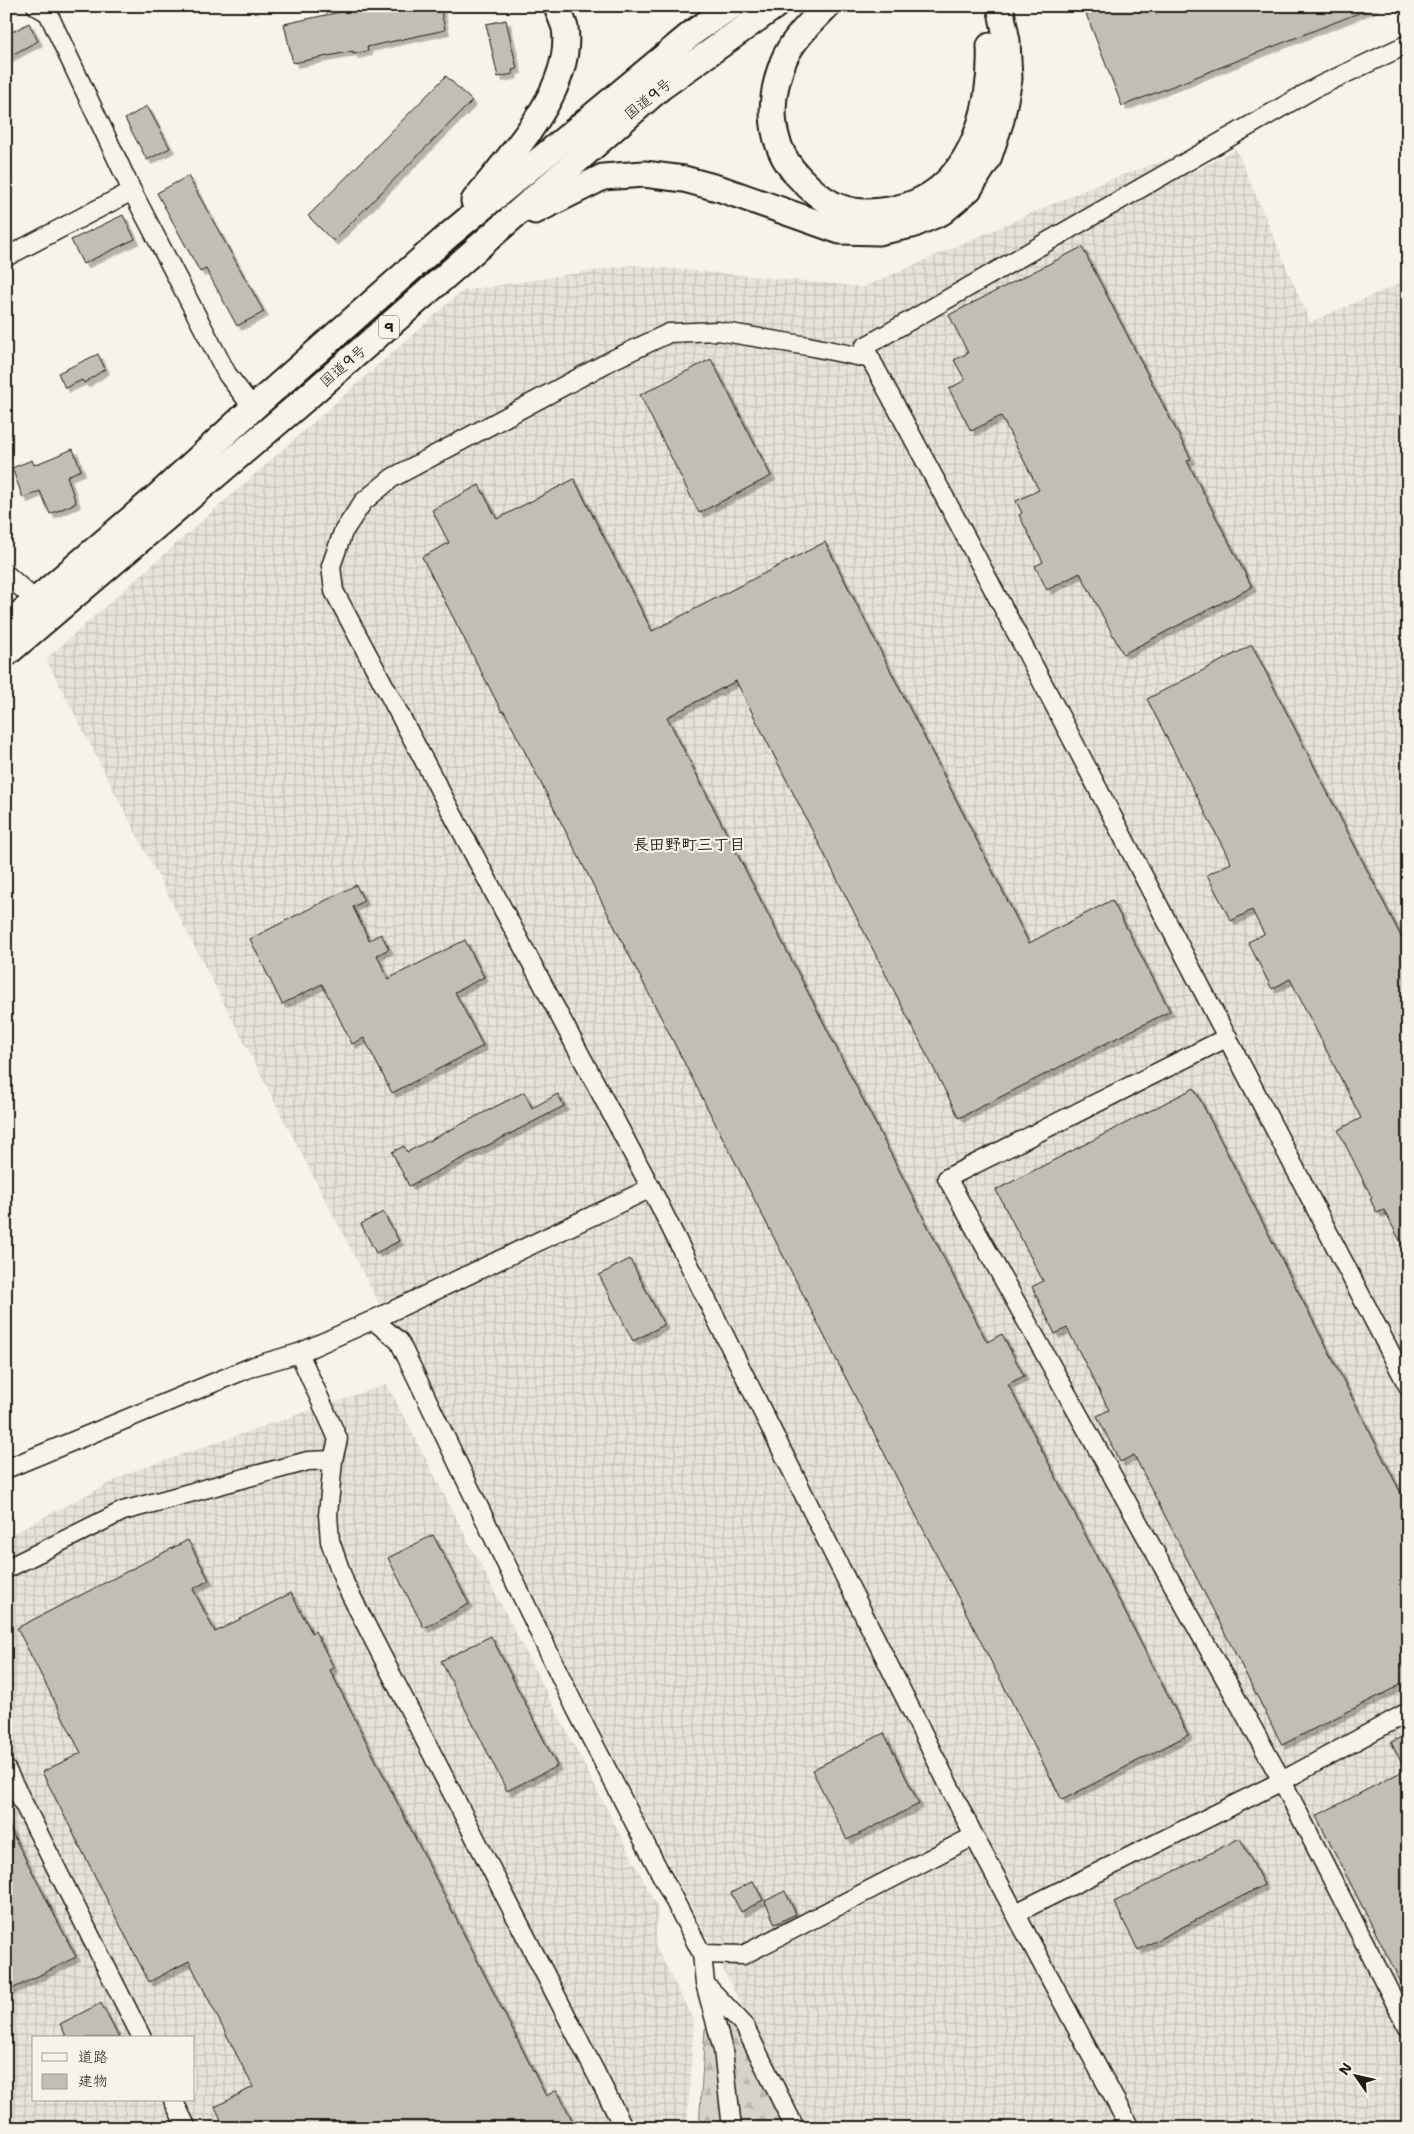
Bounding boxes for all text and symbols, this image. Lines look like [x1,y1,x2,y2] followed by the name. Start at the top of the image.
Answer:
[620,74,676,124] street label: 国道9号
[379,316,399,338] road number: 9
[315,340,371,392] street label: 国道9号
[633,834,745,855] district label: 長田野町三丁目
[32,2036,195,2102] legend
[78,2047,108,2067] text: 道路
[1332,2052,1382,2102] north arrow
[1335,2059,1356,2078] text: N
[78,2071,108,2091] text: 建物

